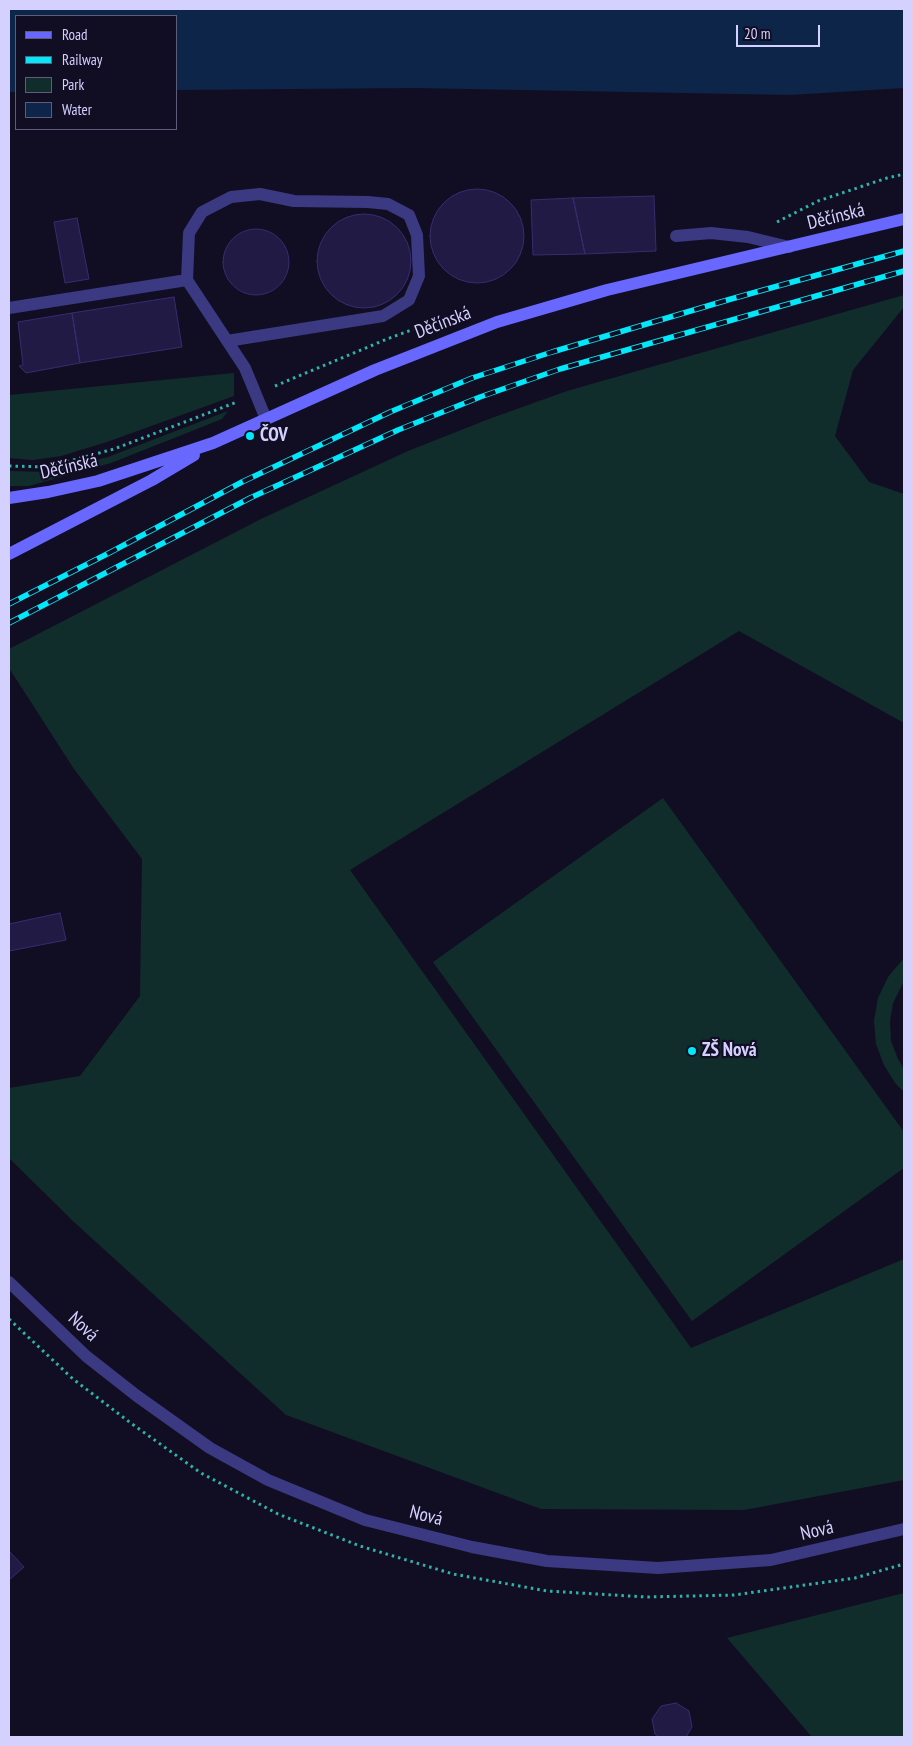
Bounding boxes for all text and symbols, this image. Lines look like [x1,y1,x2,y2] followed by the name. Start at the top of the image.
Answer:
[15,15,178,130] legend
[738,15,822,47] scale bar
[744,24,770,43] text: 20 m
[62,25,88,44] text: Road
[62,50,102,69] text: Railway
[62,75,84,94] text: Park
[62,100,92,119] text: Water
[805,199,867,235] street label: Děčínská
[412,302,474,344] street label: Děčínská
[260,425,288,447] place label: ČOV
[244,430,256,442] marker: ČOV
[38,449,100,485] street label: Děčínská
[702,1040,757,1062] place label: ZŠ Nová
[686,1045,698,1057] marker: ZŠ Nová
[63,1307,103,1347] street label: Nová
[407,1501,445,1531] street label: Nová
[798,1516,836,1546] street label: Nová

